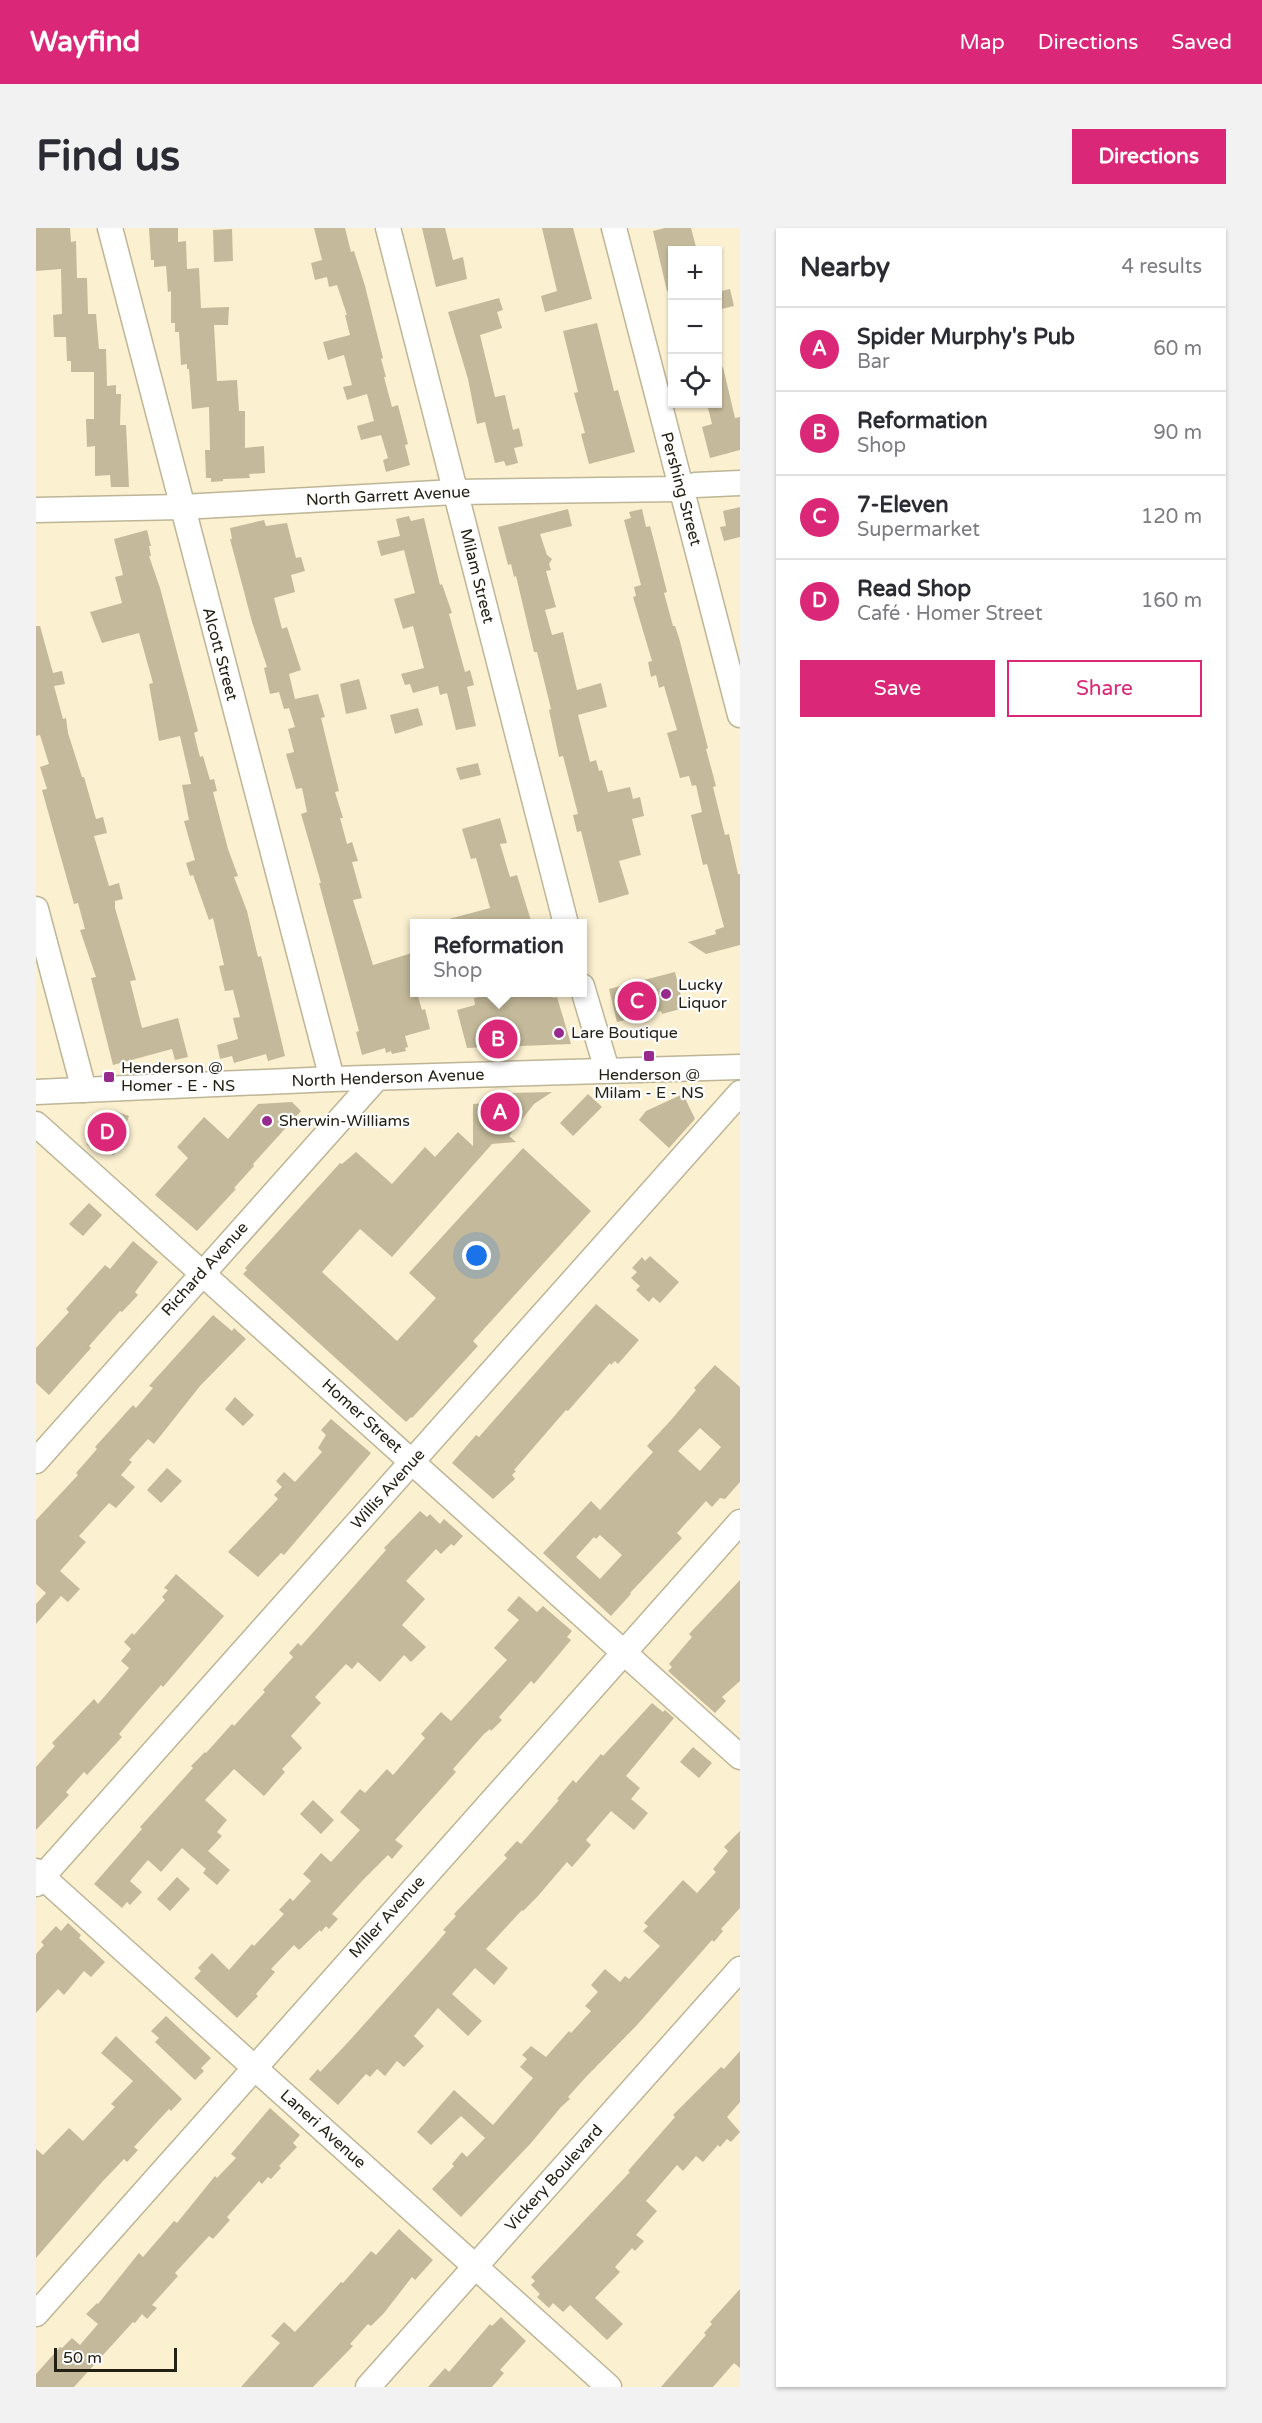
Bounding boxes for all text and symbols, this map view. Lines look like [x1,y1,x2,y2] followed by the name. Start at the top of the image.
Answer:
[30,25,140,59] text: Wayfind
[959,30,1005,55] text: Map
[1038,30,1138,55] text: Directions
[1171,30,1232,55] text: Saved
[1072,129,1226,184] button: Directions
[36,131,180,182] text: Find us
[668,246,722,408] map controls
[668,246,722,300] button: +
[800,252,890,283] text: Nearby
[1122,255,1202,279] text: 4 results
[668,300,722,354] button: −
[857,324,1075,350] text: Spider Murphy's Pub
[812,337,827,361] text: A
[1153,337,1202,361] text: 60 m
[857,350,890,374] text: Bar
[668,354,722,408] button: locate
[857,408,988,434] text: Reformation
[813,421,826,445] text: B
[1153,421,1202,445] text: 90 m
[656,430,706,548] street label: Pershing Street
[857,434,906,458] text: Shop
[305,482,471,510] street label: North Garrett Avenue
[857,492,949,518] text: 7-Eleven
[813,505,826,529] text: C
[1141,505,1202,529] text: 120 m
[857,518,980,542] text: Supermarket
[456,527,498,625] street label: Milam Street
[857,576,971,602] text: Read Shop
[812,589,827,613] text: D
[1141,589,1202,613] text: 160 m
[857,602,1043,626] text: Café · Homer Street
[198,605,242,703] street label: Alcott Street
[800,660,995,717] button: Save
[1007,660,1202,717] button: Share
[410,919,587,997] popup
[433,933,564,959] text: Reformation
[433,959,482,983] text: Shop
[678,975,728,1013] place label: Lucky Liquor
[618,978,656,1024] pin: C
[659,987,673,1001] marker: Lucky Liquor
[478,1016,518,1062] pin: B
[571,1023,678,1043] place label: Lare Boutique
[552,1026,566,1040] marker: Lare Boutique
[642,1049,656,1063] marker: Henderson @ Milam - E - NS
[121,1058,235,1096] place label: Henderson @ Homer - E - NS
[291,1065,485,1091] street label: North Henderson Avenue
[594,1065,704,1103] place label: Henderson @ Milam - E - NS
[102,1070,116,1084] marker: Henderson @ Homer - E - NS
[480,1090,520,1134] pin: A
[88,1110,126,1154] pin: D
[279,1111,410,1131] place label: Sherwin-Williams
[260,1114,274,1128] marker: Sherwin-Williams
[157,1218,253,1320] street label: Richard Avenue
[462,1241,491,1270] your location
[318,1375,406,1457] street label: Homer Street
[347,1445,429,1533] street label: Willis Avenue
[345,1872,429,1962] street label: Miller Avenue
[276,2085,370,2173] street label: Laneri Avenue
[501,2120,607,2236] street label: Vickery Boulevard
[54,2345,177,2372] scale bar
[63,2348,102,2368] text: 50 m

